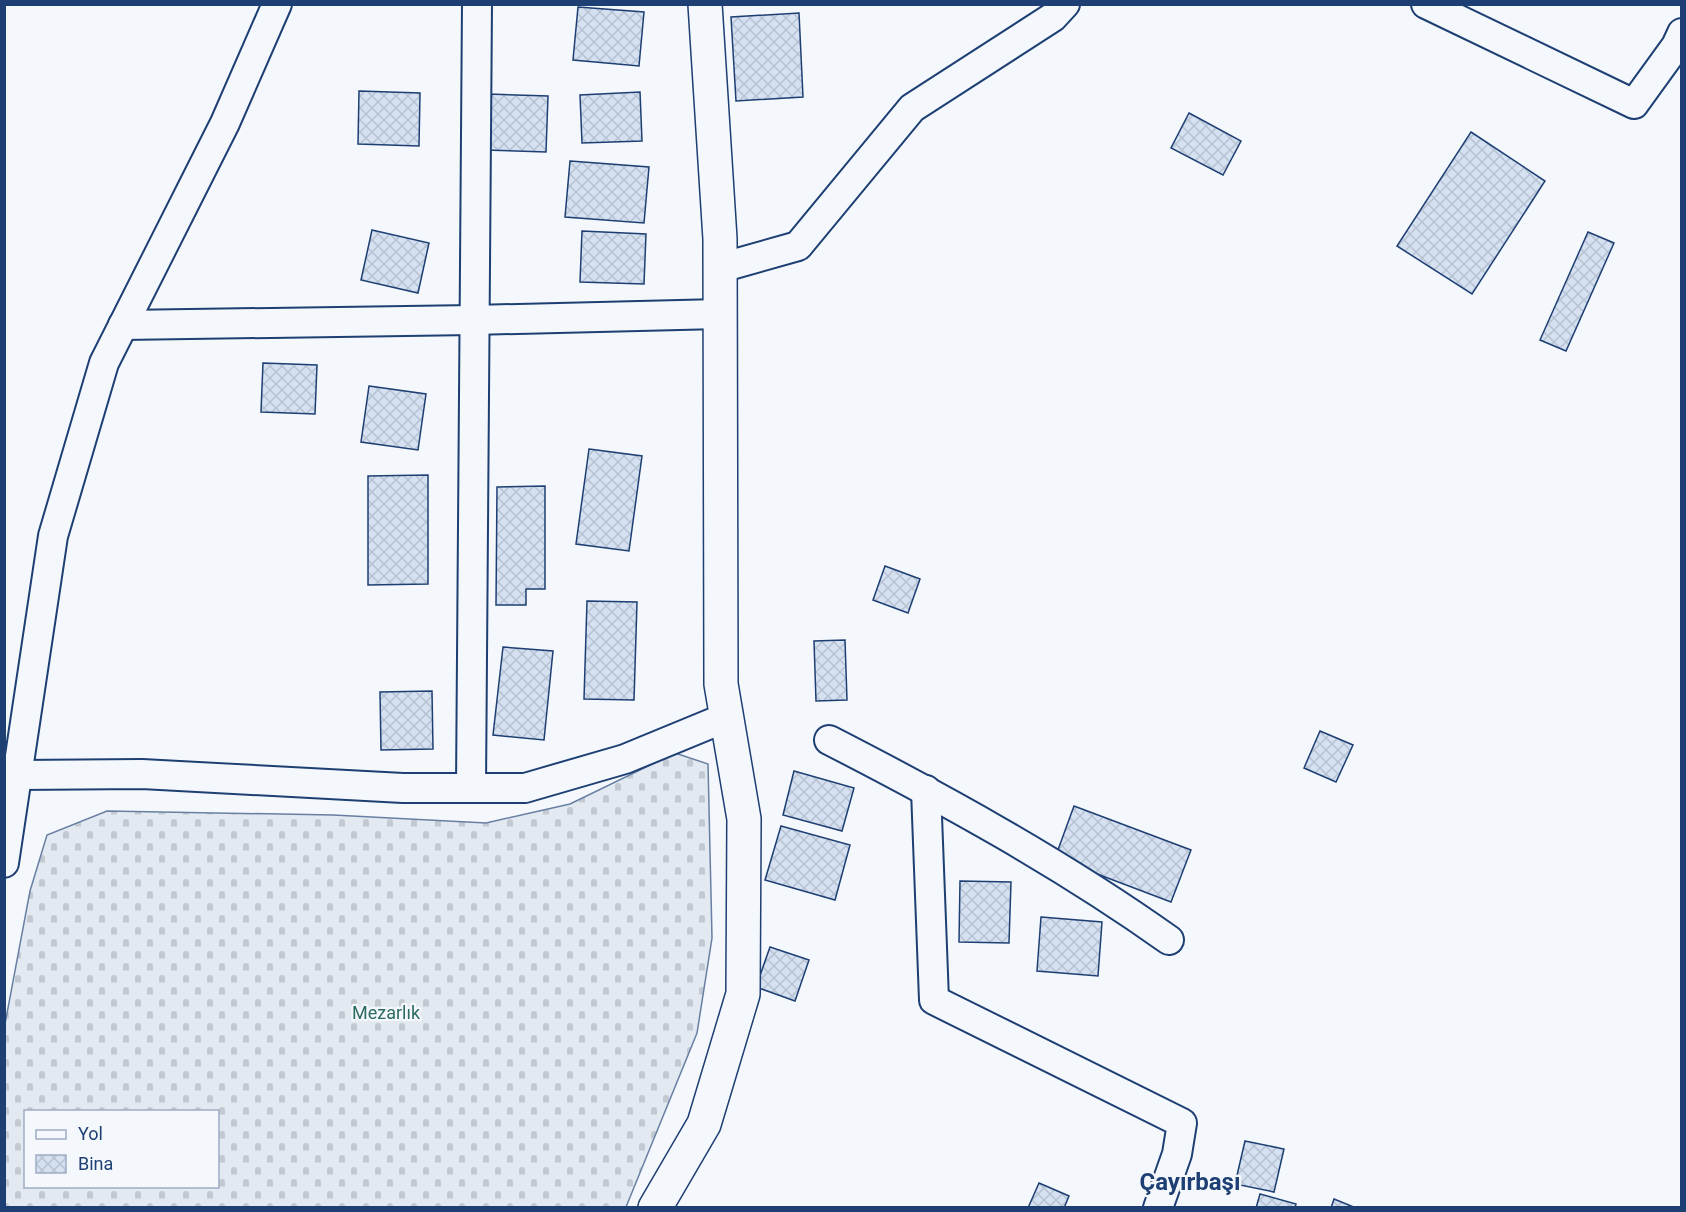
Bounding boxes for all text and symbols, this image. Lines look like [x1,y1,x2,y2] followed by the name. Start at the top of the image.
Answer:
[352,1002,421,1023] park label: Mezarlık
[24,1110,219,1188] legend
[78,1123,103,1144] text: Yol
[78,1153,113,1174] text: Bina
[1139,1168,1241,1196] district label: Çayırbaşı

